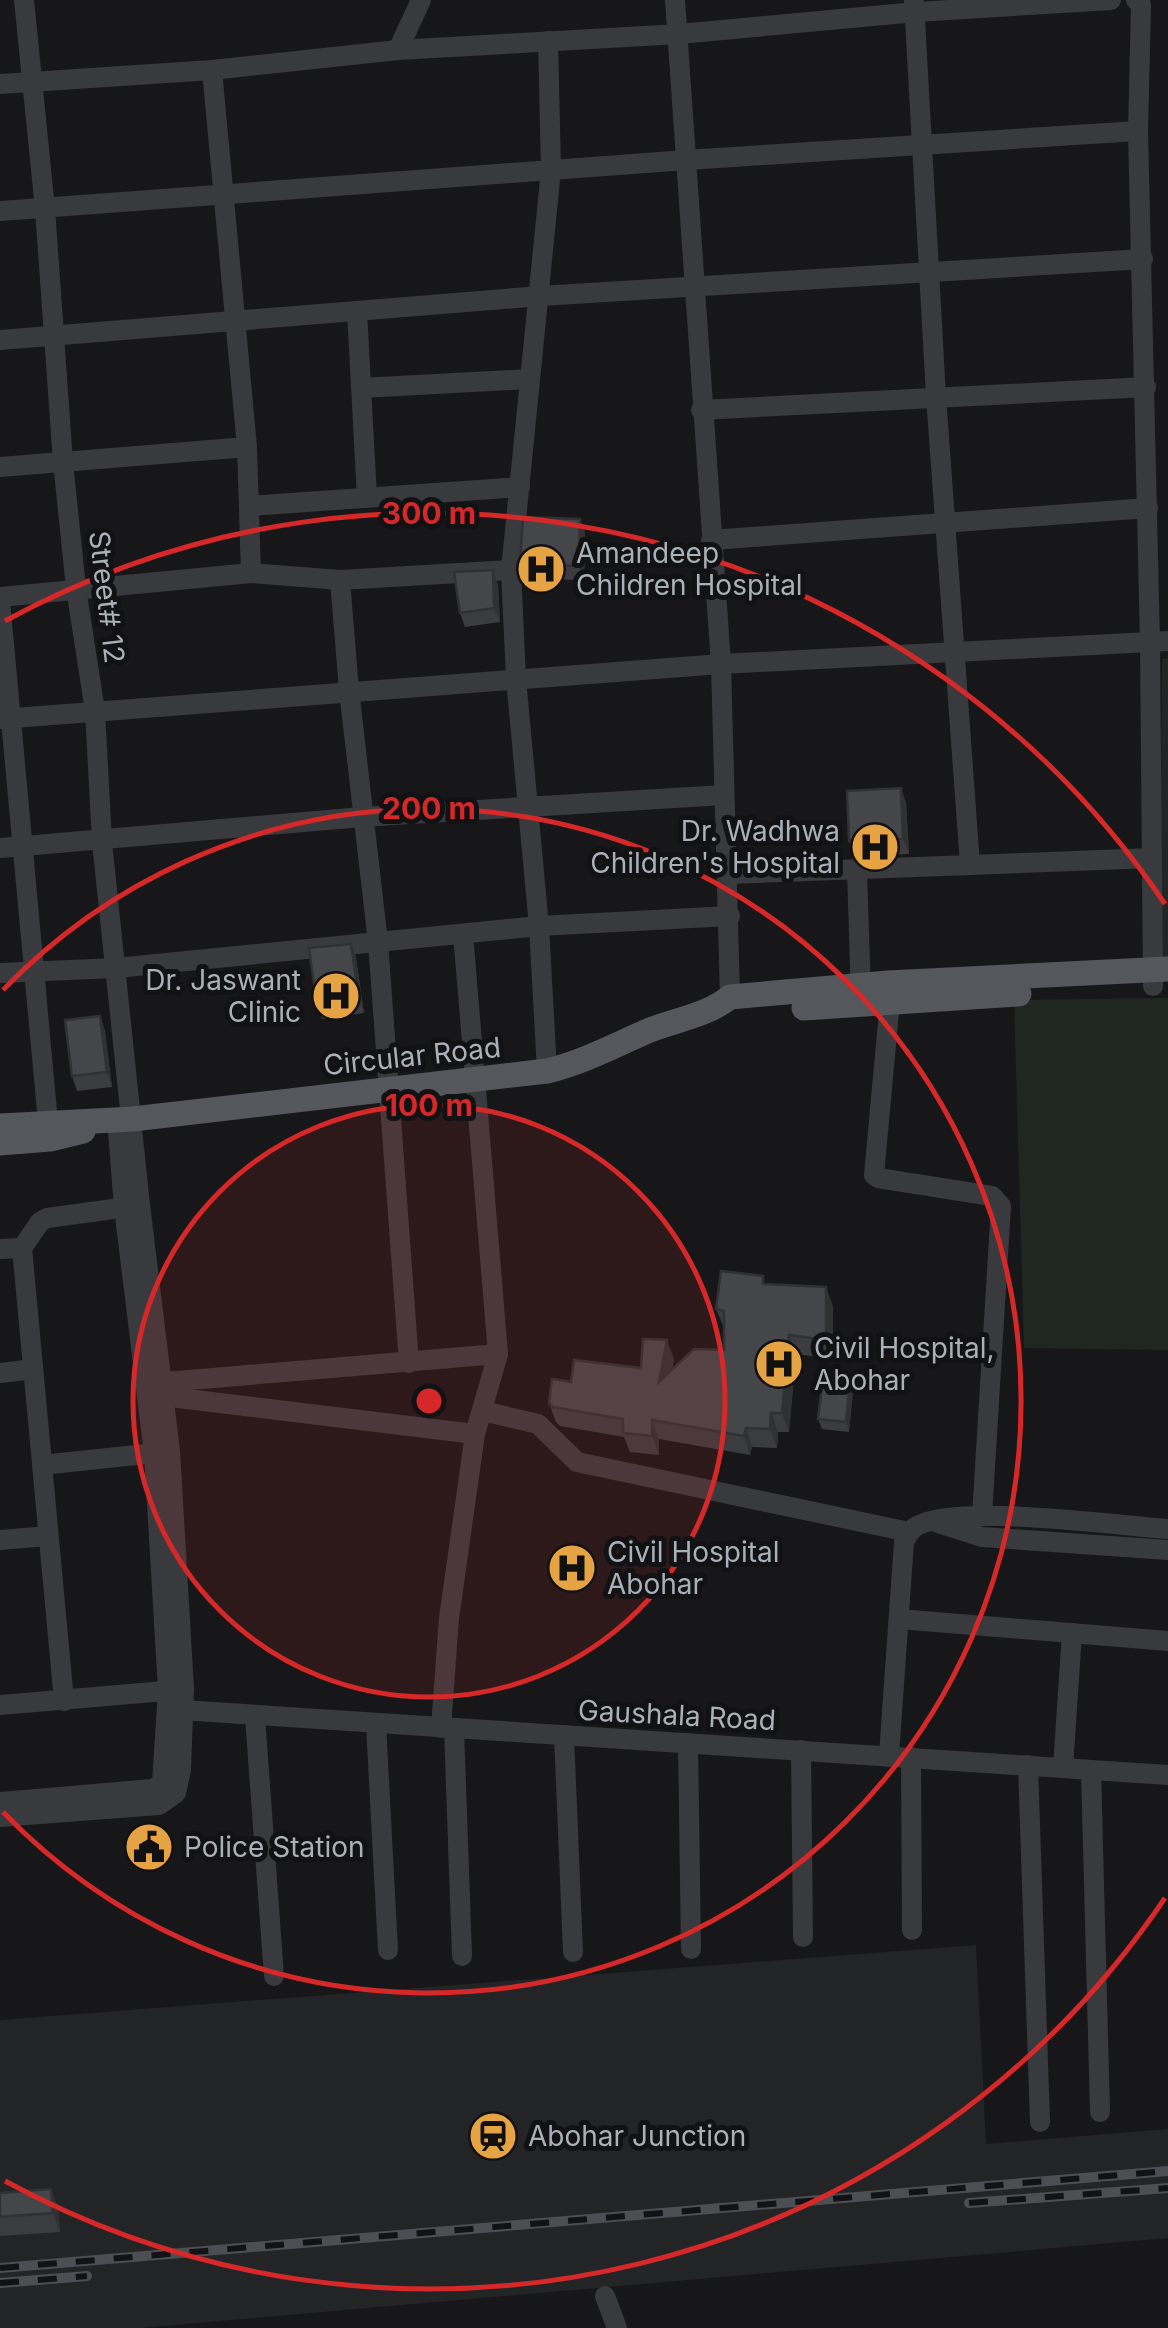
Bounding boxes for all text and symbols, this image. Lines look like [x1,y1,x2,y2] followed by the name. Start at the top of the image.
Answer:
[382,495,476,531] text: 300 m
[82,529,132,665] street label: Street# 12
[576,536,803,602] place label: Amandeep Children Hospital
[515,543,567,595] hospital icon: Amandeep Children Hospital
[382,790,476,826] text: 200 m
[590,814,840,880] place label: Dr. Wadhwa Children's Hospital
[849,821,901,873] hospital icon: Dr. Wadhwa Children's Hospital
[145,963,301,1029] place label: Dr. Jaswant Clinic
[310,970,362,1022] hospital icon: Dr. Jaswant Clinic
[322,1030,502,1082] street label: Circular Road
[385,1087,473,1123] text: 100 m
[814,1331,995,1397] place label: Civil Hospital, Abohar
[753,1338,805,1390] hospital icon: Civil Hospital, Abohar
[411,1383,447,1419] centre of rings
[607,1535,780,1601] place label: Civil Hospital Abohar
[546,1542,598,1594] hospital icon: Civil Hospital Abohar
[577,1693,777,1737] street label: Gaushala Road
[123,1821,175,1873] public building icon: Police Station
[184,1830,365,1864] place label: Police Station
[467,2110,519,2162] station icon: Abohar Junction
[528,2119,746,2153] place label: Abohar Junction

